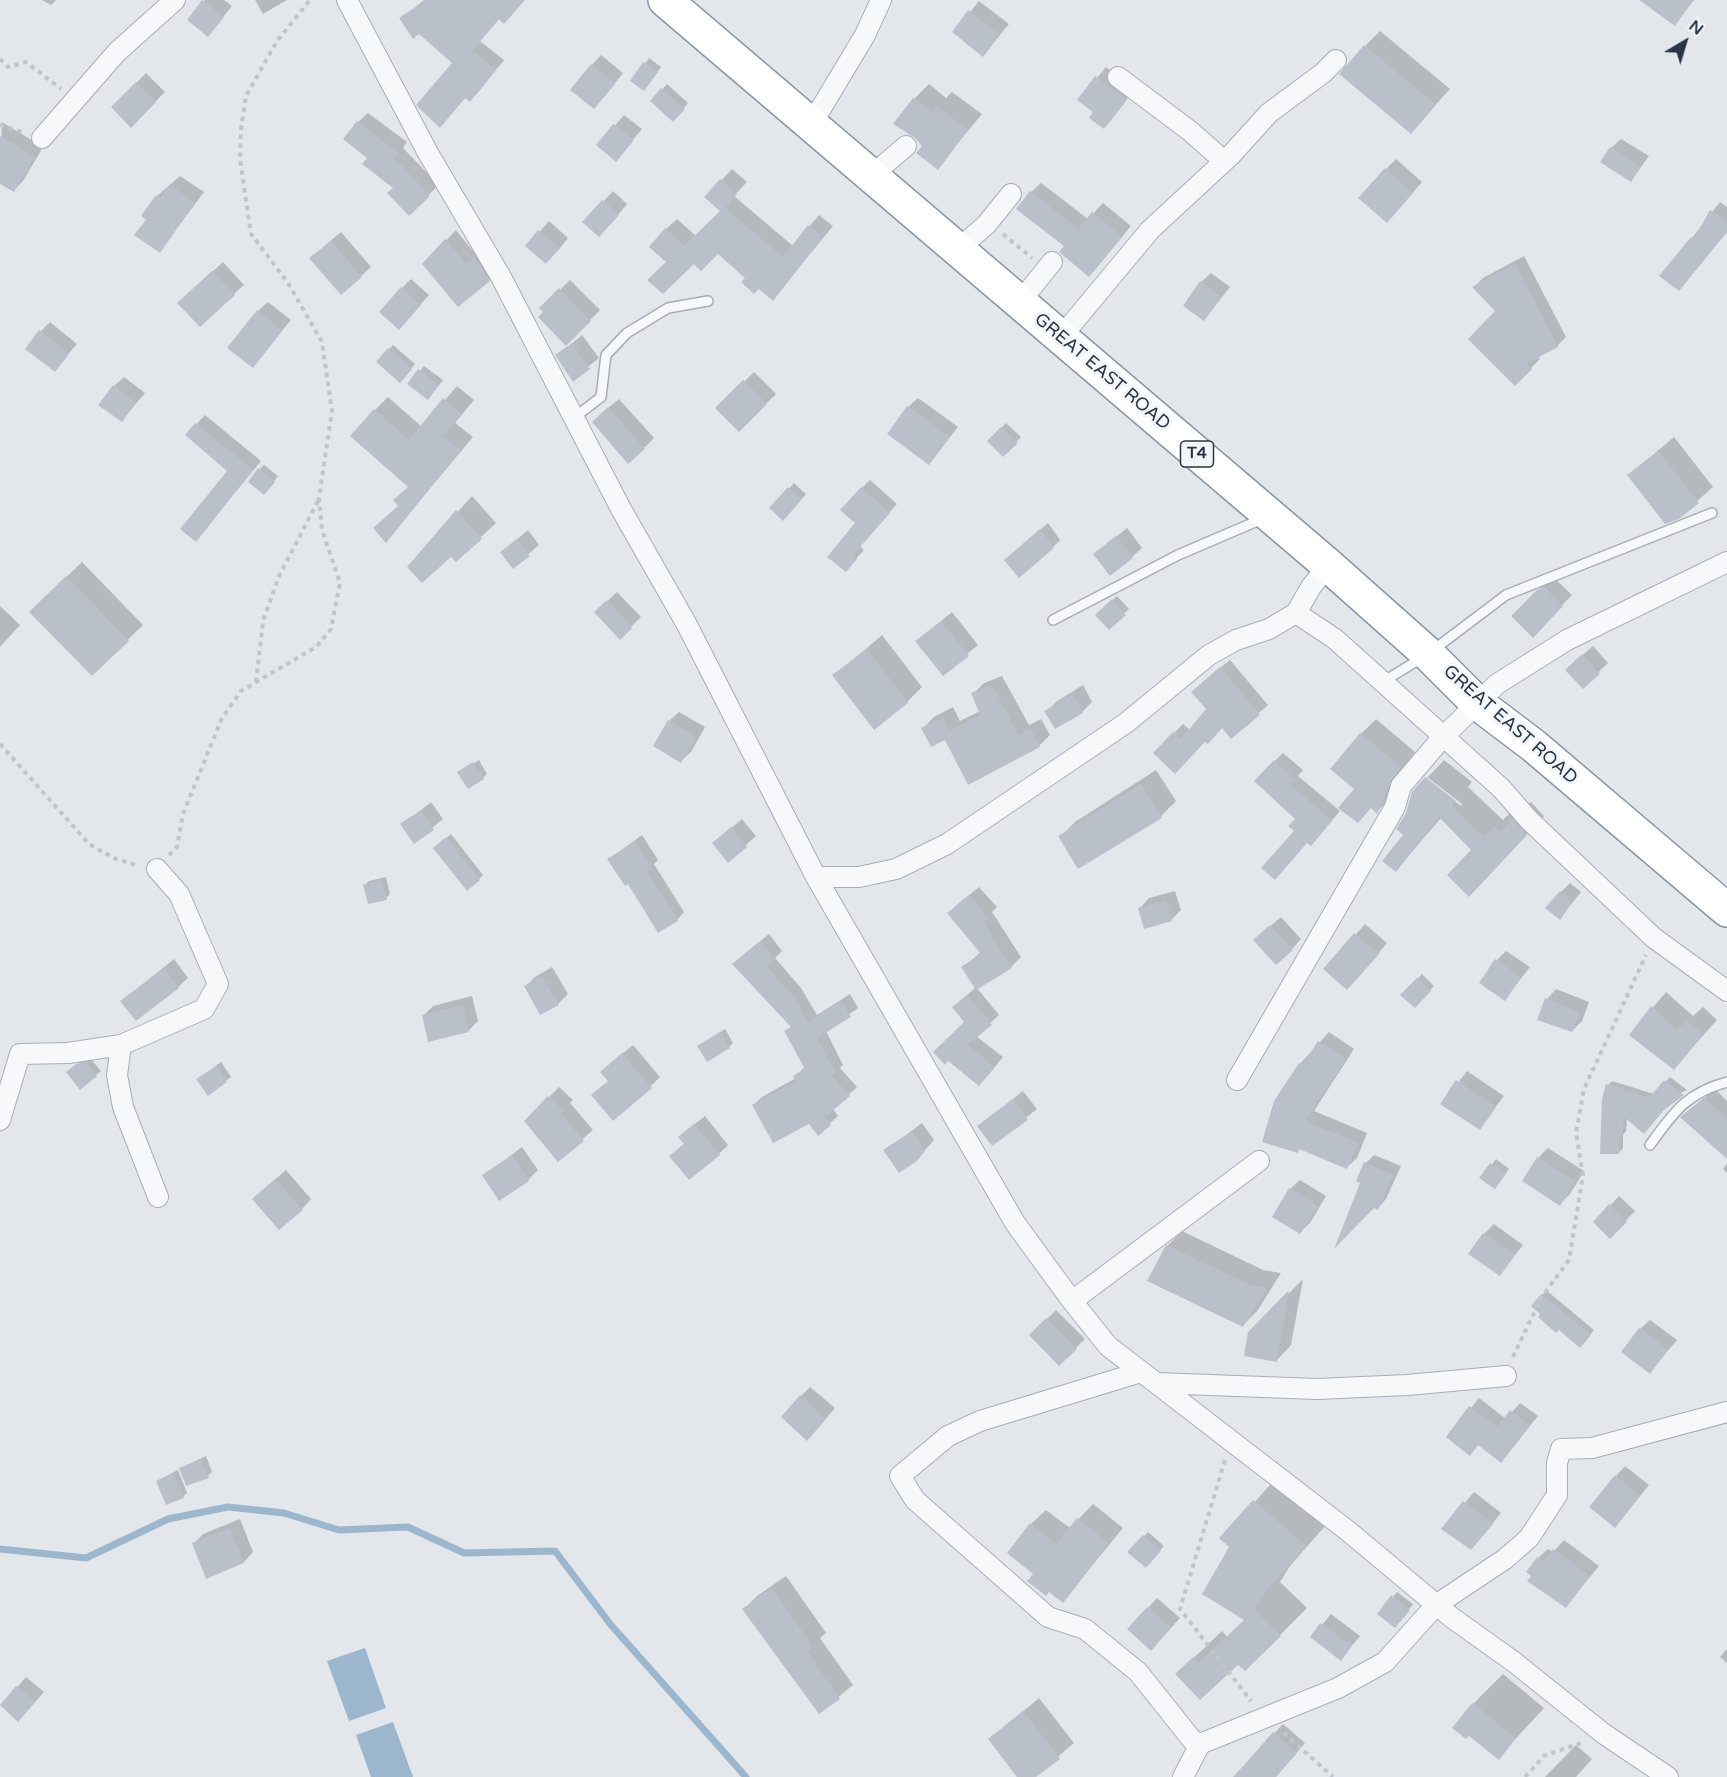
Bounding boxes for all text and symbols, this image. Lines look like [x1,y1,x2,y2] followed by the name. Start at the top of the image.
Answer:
[1655,12,1715,72] north arrow
[1685,16,1707,40] text: N
[1030,309,1174,435] street label: GREAT EAST ROAD
[1180,441,1214,467] road number: T4
[1438,661,1582,789] street label: GREAT EAST ROAD

